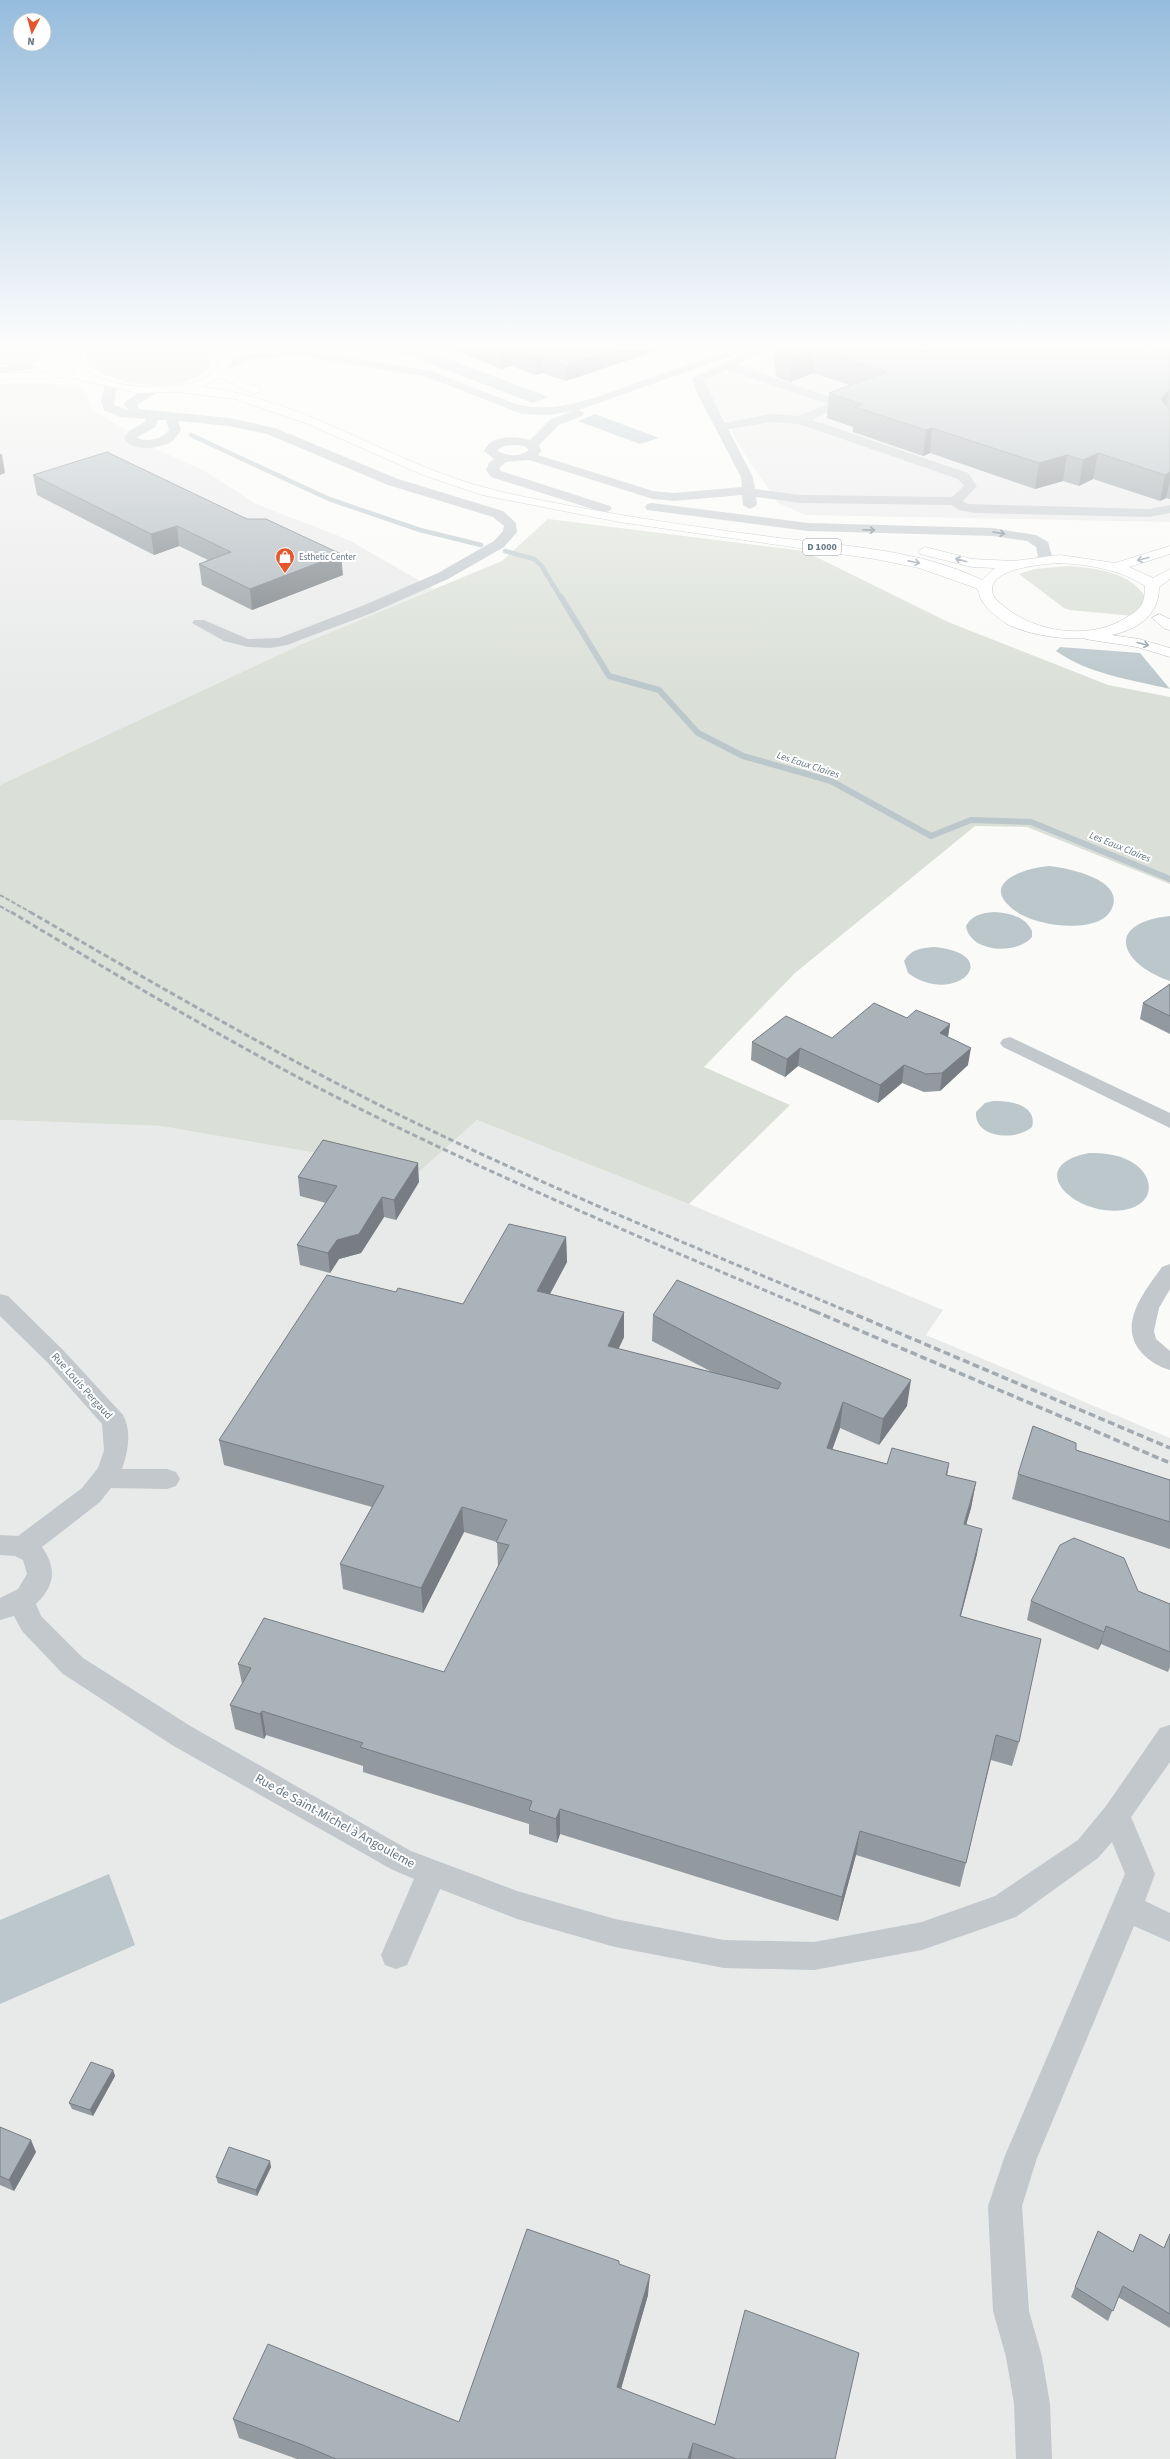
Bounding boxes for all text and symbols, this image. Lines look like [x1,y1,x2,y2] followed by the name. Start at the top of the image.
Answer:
[12,12,52,52] north arrow
[27,34,35,49] text: N
[862,526,875,534] one-way arrow
[992,529,1005,537] one-way arrow
[803,539,841,555] road number: D 1000
[274,546,296,574] shop icon: Esthetic Center
[299,551,357,564] place label: Esthetic Center
[955,556,968,563] one-way arrow
[1136,556,1149,563] one-way arrow
[907,558,920,566] one-way arrow
[1136,641,1149,648] one-way arrow
[775,748,841,782] water label: Les Eaux Claires
[1087,828,1153,866] water label: Les Eaux Claires
[48,1350,116,1422] street label: Rue Louis Pergaud
[252,1769,418,1873] street label: Rue de Saint-Michel à Angouleme

